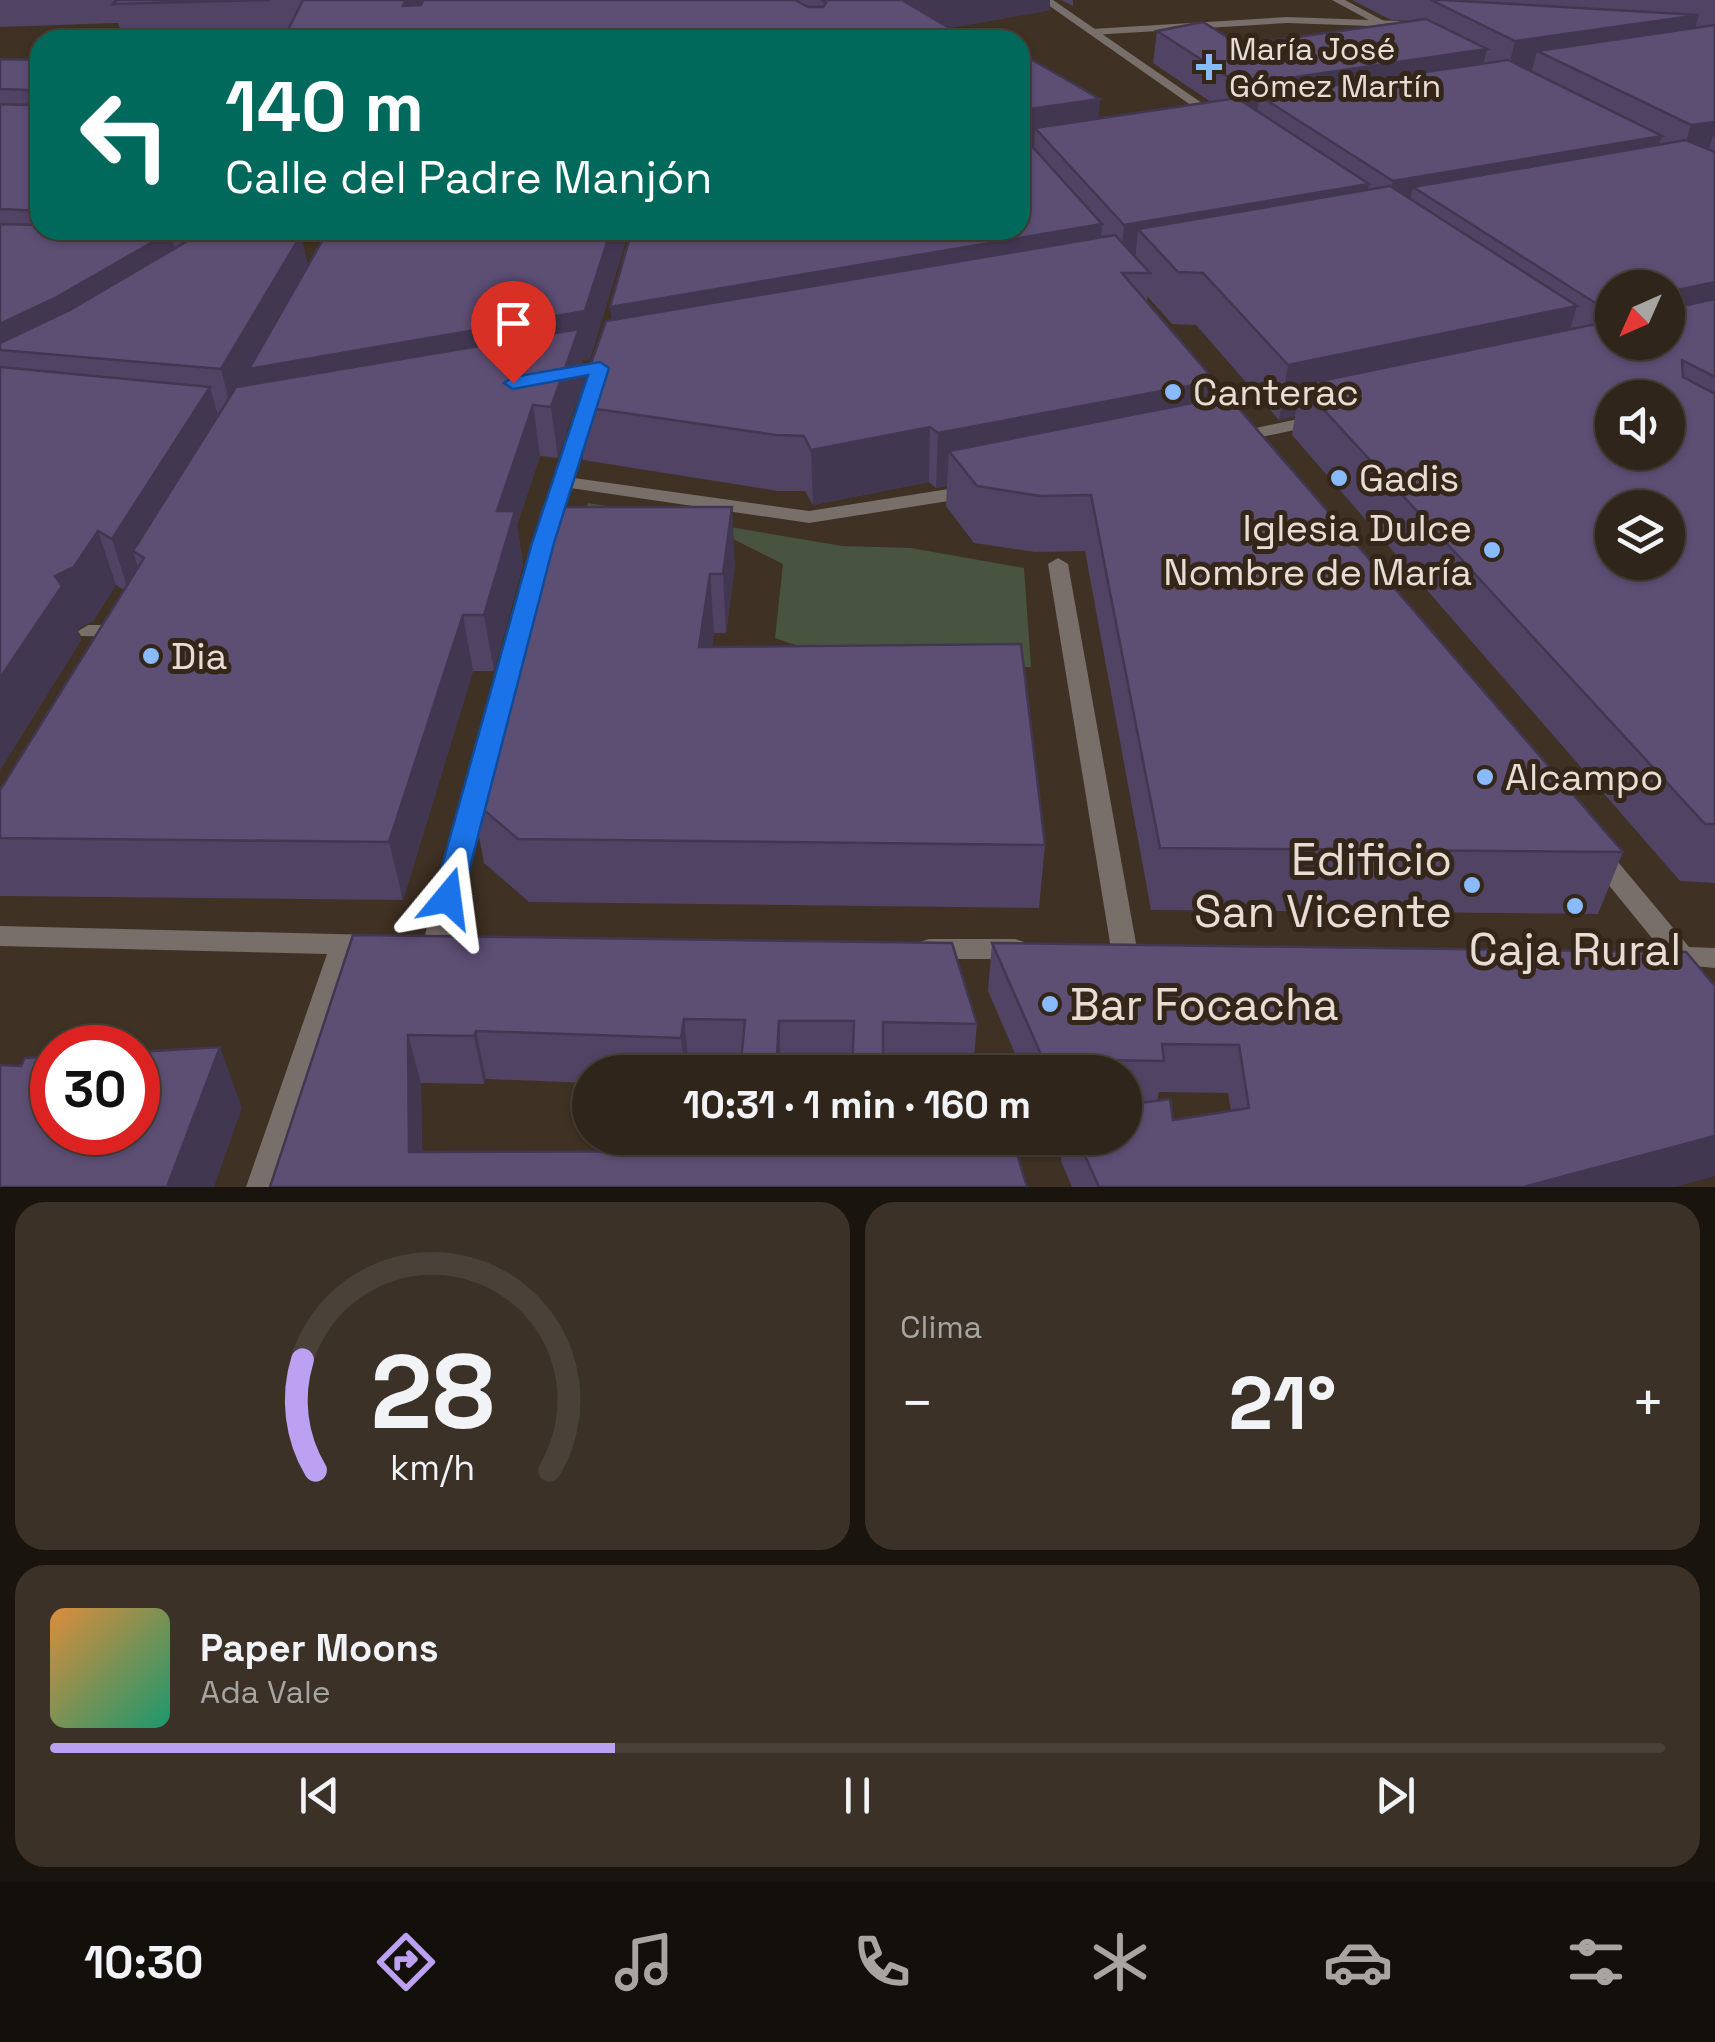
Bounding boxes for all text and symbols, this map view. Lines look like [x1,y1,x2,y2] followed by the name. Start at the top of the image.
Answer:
[1229,29,1441,106] place label: María José Gómez Martín
[1198,56,1220,78] marker: María José Gómez Martín
[225,62,424,151] text: 140 m
[60,70,190,200] icon: left
[225,149,712,206] text: Calle del Padre Manjón
[1595,270,1685,360] north arrow
[1595,270,1685,580] map controls
[471,281,556,384] pin
[486,296,541,351] icon: arrive
[1193,368,1359,416] place label: Canterac
[1595,380,1685,470] button: sound
[1162,381,1184,403] marker: Canterac
[1359,454,1459,502] place label: Gadis
[1328,467,1350,489] marker: Gadis
[1595,490,1685,580] button: layers
[1163,504,1472,596] place label: Iglesia Dulce Nombre de María
[1481,539,1503,561] marker: Iglesia Dulce Nombre de María
[171,632,227,680] place label: Dia
[140,645,162,667] marker: Dia
[1505,753,1663,801] place label: Alcampo
[1474,766,1496,788] marker: Alcampo
[1194,831,1452,940] place label: Edificio San Vicente
[396,846,500,950] position arrow
[1461,874,1483,896] marker: Edificio San Vicente
[1564,895,1586,917] marker: Caja Rural
[1469,921,1681,978] place label: Caja Rural
[1070,976,1339,1033] place label: Bar Focacha
[1039,993,1061,1015] marker: Bar Focacha
[30,1025,160,1155] speed limit sign: 30
[683,1081,1031,1129] text: 10:31 · 1 min · 160 m
[900,1307,982,1347] text: Clima
[370,1326,495,1458] text: 28
[1228,1355,1337,1451] text: 21°
[900,1368,934,1438] text: −
[1631,1368,1665,1438] text: +
[390,1445,475,1490] text: km/h
[200,1624,439,1672] text: Paper Moons
[200,1672,331,1712] text: Ada Vale
[292,1768,347,1823] icon: previous
[830,1768,885,1823] icon: pause
[1368,1768,1423,1823] icon: next
[371,1927,441,1997] icon: directions
[609,1927,679,1997] icon: music
[847,1927,917,1997] icon: phone
[1085,1927,1155,1997] icon: climate
[1323,1927,1393,1997] icon: car
[1561,1927,1631,1997] icon: filters
[84,1934,203,1991] text: 10:30

